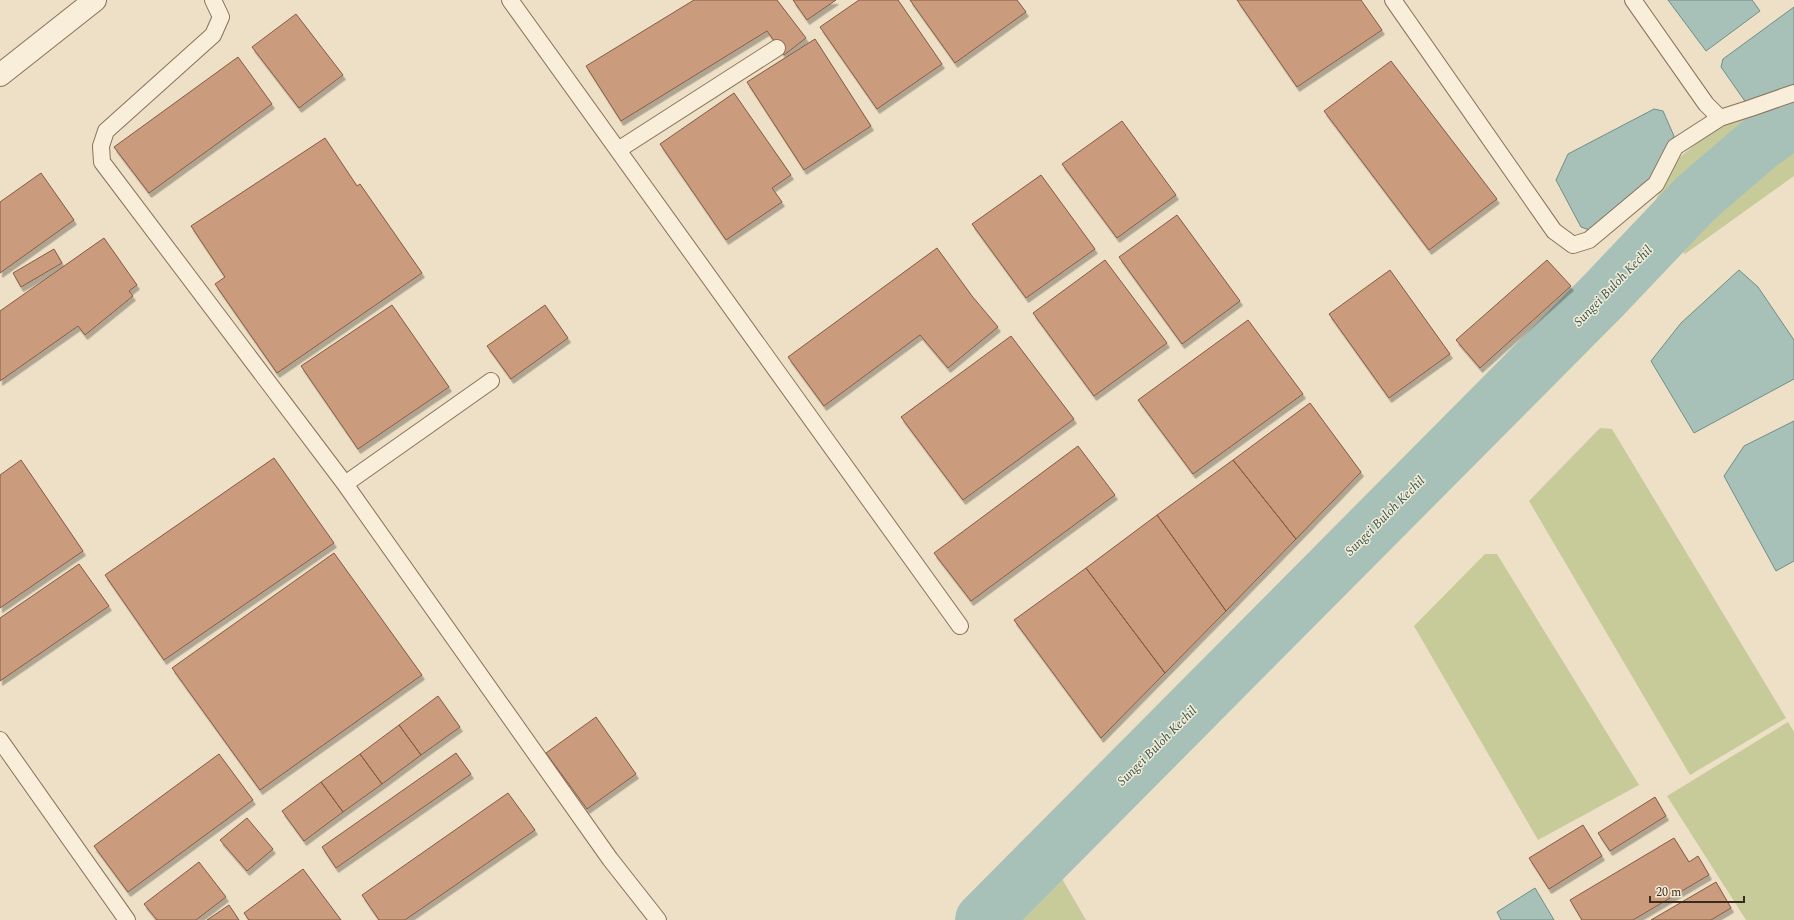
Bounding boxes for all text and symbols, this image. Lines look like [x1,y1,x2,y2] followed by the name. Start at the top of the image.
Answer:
[1569,240,1658,331] water label: Sungei Buloh Kechil
[1340,471,1430,561] water label: Sungei Buloh Kechil
[1112,701,1202,791] water label: Sungei Buloh Kechil
[1650,878,1744,904] scale bar
[1656,883,1681,902] text: 20 m

